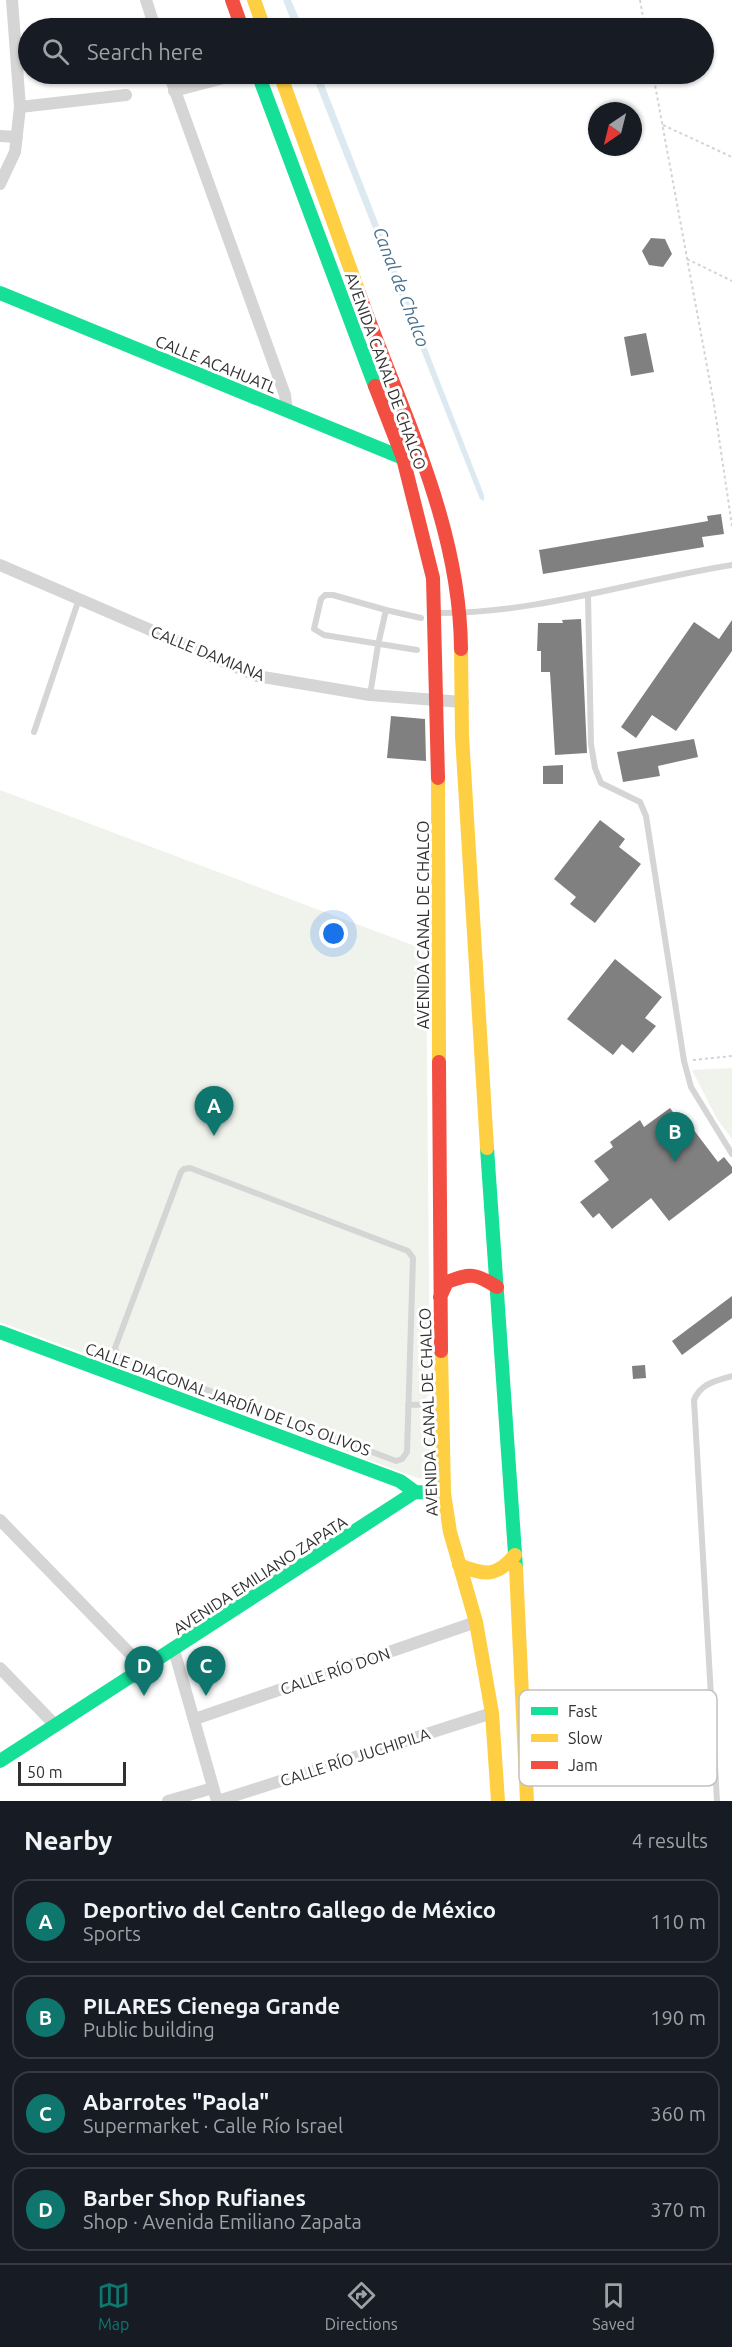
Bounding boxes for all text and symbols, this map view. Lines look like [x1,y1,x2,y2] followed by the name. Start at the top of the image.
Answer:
[18,18,714,84] search box
[39,35,72,68] icon: search
[87,39,203,64] text: Search here
[588,102,642,156] north arrow
[370,224,434,350] water label: Canal de Chalco
[342,270,430,472] street label: AVENIDA CANAL DE CHALCO
[153,332,279,396] street label: CALLE ACAHUATL
[148,622,268,684] street label: CALLE DAMIANA
[414,821,432,1029] street label: AVENIDA CANAL DE CHALCO
[319,919,348,948] your location
[194,1086,234,1136] pin: A
[656,1112,694,1162] pin: B
[415,1307,441,1517] street label: AVENIDA CANAL DE CHALCO
[83,1337,374,1459] street label: CALLE DIAGONAL JARDÍN DE LOS OLIVOS
[170,1512,351,1638] street label: AVENIDA EMILIANO ZAPATA
[277,1642,392,1698] street label: CALLE RÍO DON
[124,1646,164,1696] pin: D
[186,1646,226,1696] pin: C
[519,1690,717,1786] legend
[568,1702,598,1720] text: Fast
[277,1722,433,1790] street label: CALLE RÍO JUCHIPILA
[568,1729,603,1747] text: Slow
[568,1756,598,1774] text: Jam
[18,1759,126,1786] scale bar
[27,1763,63,1781] text: 50 m
[24,1826,112,1855] text: Nearby
[632,1829,708,1852] text: 4 results
[83,1897,496,1922] text: Deportivo del Centro Gallego de México
[38,1910,53,1933] text: A
[650,1910,706,1933] text: 110 m
[83,1922,141,1945] text: Sports
[83,1993,340,2018] text: PILARES Cienega Grande
[39,2006,52,2029] text: B
[650,2006,706,2029] text: 190 m
[83,2018,215,2041] text: Public building
[83,2089,269,2114] text: Abarrotes "Paola"
[39,2102,52,2125] text: C
[650,2102,706,2125] text: 360 m
[83,2114,343,2137] text: Supermarket · Calle Río Israel
[83,2185,306,2210] text: Barber Shop Rufianes
[38,2198,53,2221] text: D
[650,2198,706,2221] text: 370 m
[83,2210,362,2233] text: Shop · Avenida Emiliano Zapata
[97,2279,130,2333] tab: Map
[325,2279,398,2333] tab: Directions
[592,2279,635,2333] tab: Saved

